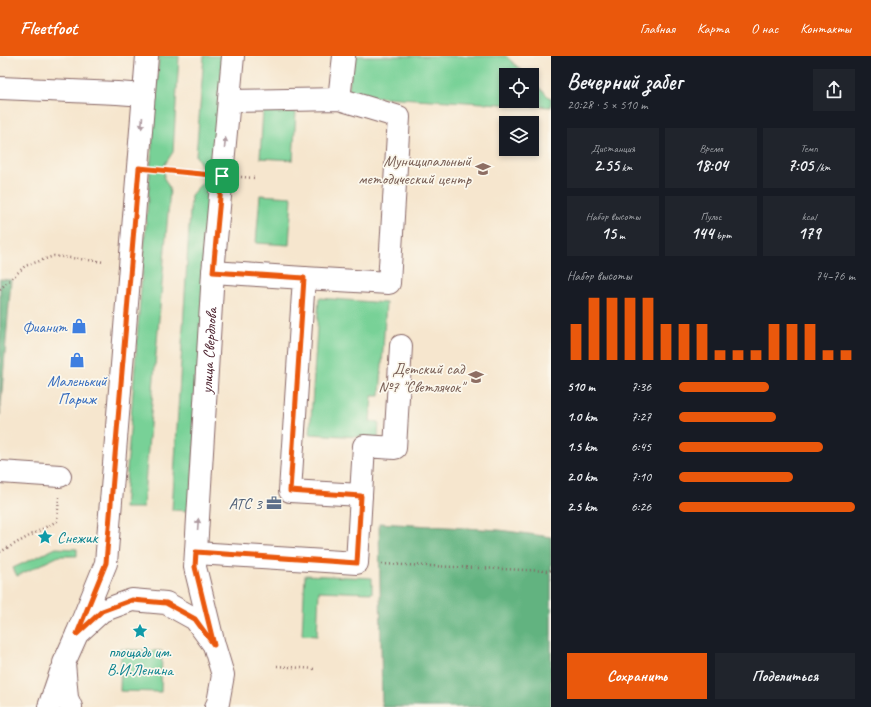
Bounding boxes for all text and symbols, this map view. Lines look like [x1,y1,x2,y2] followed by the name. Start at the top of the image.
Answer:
[20,16,77,40] text: Fleetfoot
[640,20,675,37] text: Главная
[697,20,729,37] text: Карта
[751,20,778,37] text: О нас
[800,20,851,37] text: Контакты
[499,68,539,156] map controls
[499,68,539,108] button: locate
[567,68,682,96] text: Вечерний забег
[813,69,855,111] button: share
[567,97,648,113] text: 20:28 · 5 × 510 m
[499,116,539,156] button: layers
[138,117,145,129] one-way arrow
[222,137,228,149] one-way arrow
[591,141,635,155] text: Дистанция
[699,141,723,155] text: Время
[800,141,818,155] text: Темп
[358,151,472,189] place label: Муниципальный методический центр
[593,155,619,176] text: 2.55
[694,155,728,176] text: 18:04
[787,155,813,176] text: 7:05
[205,159,239,193] pin
[474,160,492,178] school or university icon: Муниципальный методический центр
[619,160,633,174] text: km
[813,160,831,174] text: /km
[211,165,233,187] icon: arrive
[586,209,640,223] text: Набор высоты
[700,209,722,223] text: Пульс
[802,209,816,223] text: kcal
[601,223,616,244] text: 15
[691,223,714,244] text: 144
[798,223,820,244] text: 179
[616,228,625,242] text: m
[714,228,731,242] text: bpm
[567,268,632,284] text: Набор высоты
[815,268,855,284] text: 74–76 m
[197,306,222,395] street label: улица Свердлова
[22,317,68,337] place label: Фианит
[70,317,88,335] shop icon: Фианит
[68,351,86,369] shop icon: Маленький Париж
[378,359,467,397] place label: Детский сад №7 "Светлячок"
[467,368,485,386] school or university icon: Детский сад №7 "Светлячок"
[47,371,108,409] place label: Маленький Париж
[567,379,595,395] text: 510 m
[631,379,651,395] text: 7:36
[567,409,597,425] text: 1.0 km
[631,409,651,425] text: 7:27
[567,439,597,455] text: 1.5 km
[631,439,651,455] text: 6:45
[567,469,597,485] text: 2.0 km
[631,469,651,485] text: 7:10
[229,494,264,514] place label: АТС 3
[265,494,283,512] office icon: АТС 3
[567,499,597,515] text: 2.5 km
[631,499,651,515] text: 6:26
[194,518,201,530] one-way arrow
[36,528,54,546] place icon: Снежик
[57,528,99,548] place label: Снежик
[131,622,149,640] place icon: площадь им. В.И.Ленина
[107,642,174,680] place label: площадь им. В.И.Ленина
[567,653,707,699] button: Сохранить
[715,653,855,699] button: Поделиться

